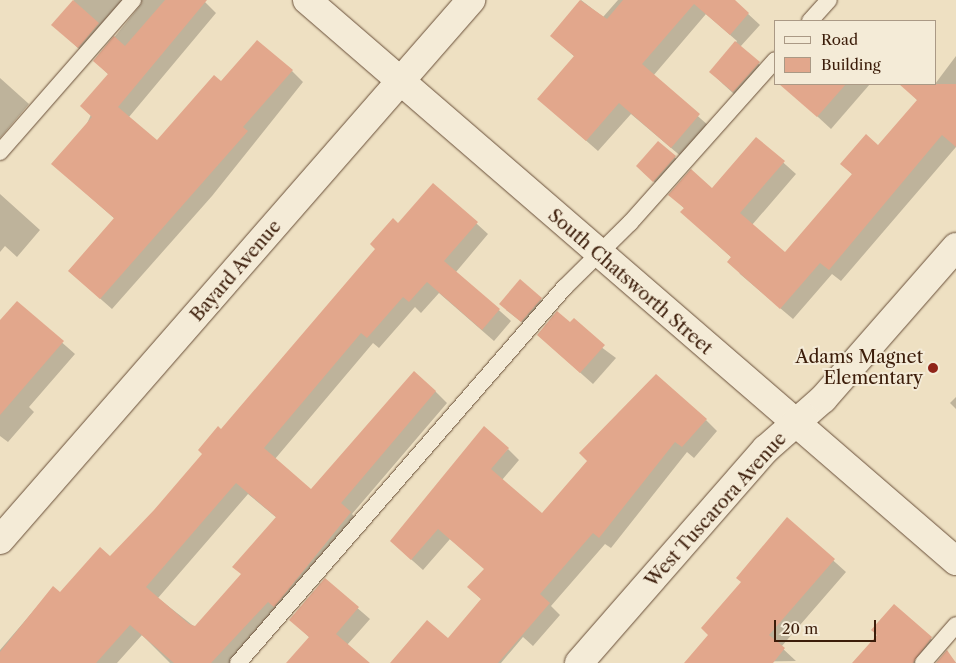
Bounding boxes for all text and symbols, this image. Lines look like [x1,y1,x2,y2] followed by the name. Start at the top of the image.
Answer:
[774,20,936,85] legend
[821,30,858,49] text: Road
[821,55,881,74] text: Building
[543,205,717,359] street label: South Chatsworth Street
[186,216,286,326] street label: Bayard Avenue
[795,347,923,389] place label: Adams Magnet Elementary
[927,362,939,374] marker: Adams Magnet Elementary
[640,428,792,592] street label: West Tuscarora Avenue
[776,610,878,642] scale bar
[782,619,818,638] text: 20 m

